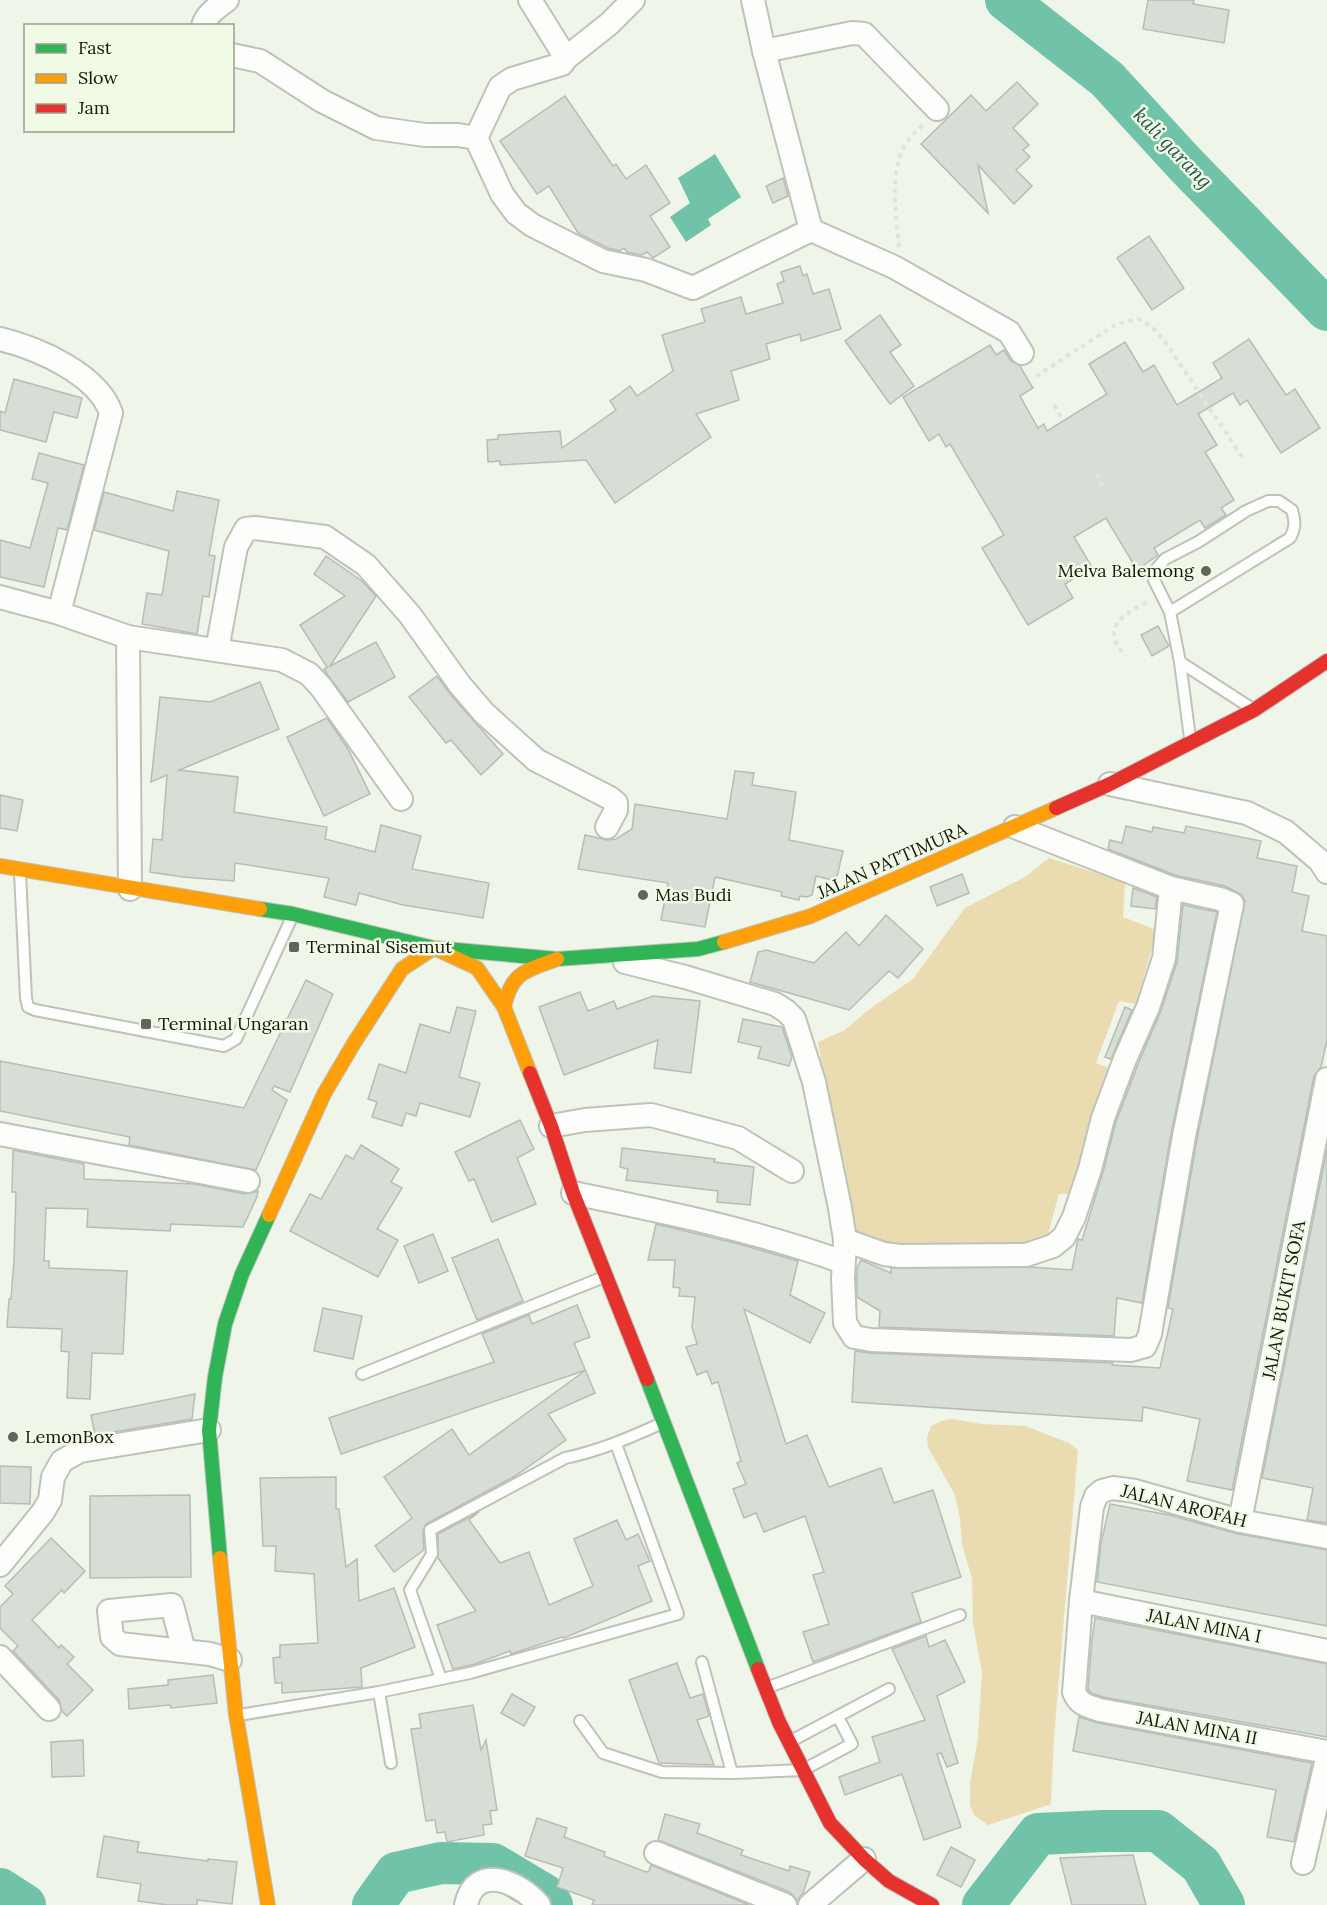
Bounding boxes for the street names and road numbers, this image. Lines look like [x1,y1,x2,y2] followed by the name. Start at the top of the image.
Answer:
[812,817,971,904] street label: JALAN PATTIMURA
[1257,1218,1310,1383] street label: JALAN BUKIT SOFA
[1118,1479,1250,1532] street label: JALAN AROFAH
[1144,1603,1263,1648] street label: JALAN MINA I
[1134,1705,1259,1749] street label: JALAN MINA II

